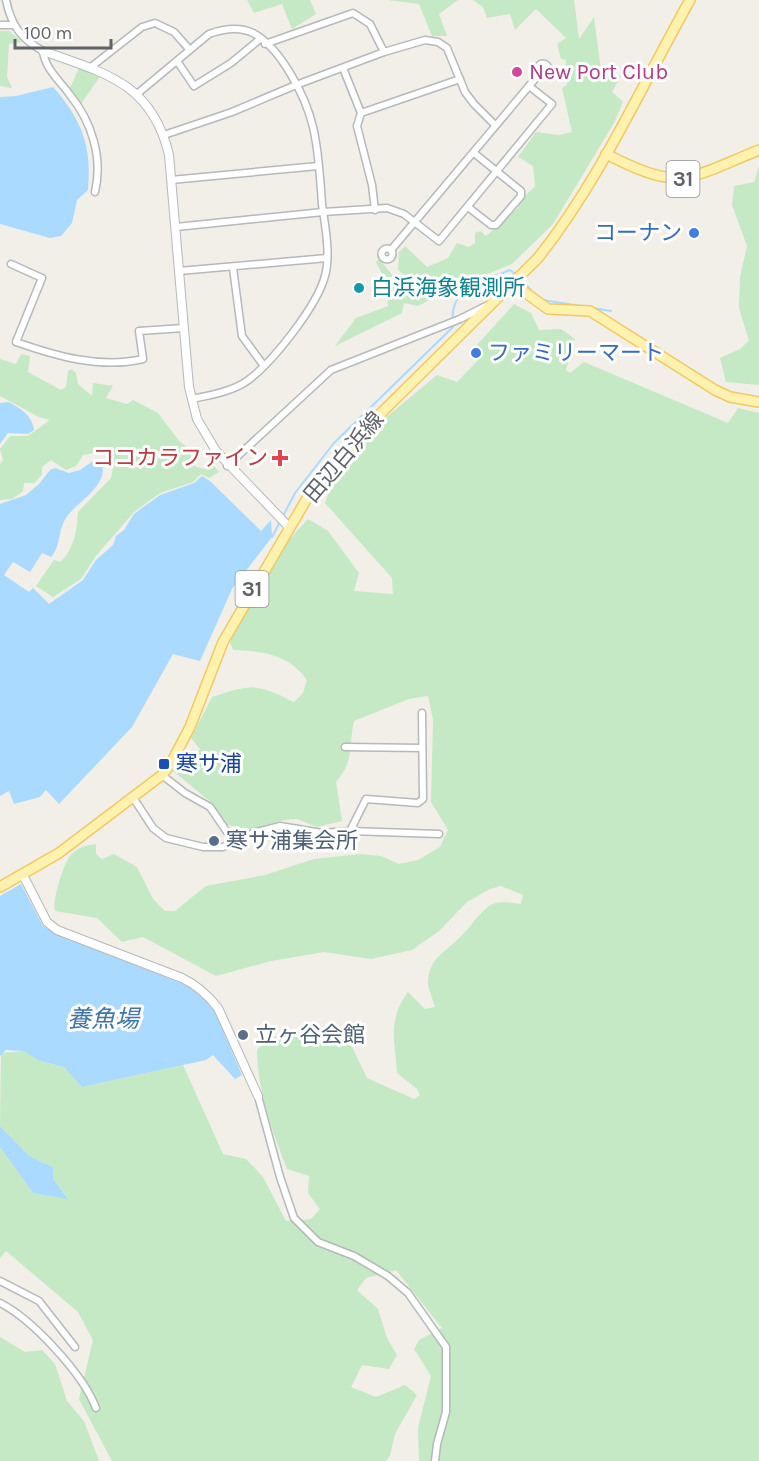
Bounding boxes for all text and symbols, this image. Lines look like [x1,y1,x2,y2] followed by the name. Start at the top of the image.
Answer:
[15,12,111,50] scale bar
[24,22,72,44] text: 100 m
[529,59,668,85] place label: New Port Club
[510,65,524,79] marker: New Port Club
[666,161,700,197] road number: 31
[594,220,682,246] place label: コーナン
[687,226,701,240] marker: コーナン
[371,275,525,301] place label: 白浜海象観測所
[352,281,366,295] marker: 白浜海象観測所
[488,340,664,366] place label: ファミリーマート
[469,346,483,360] marker: ファミリーマート
[299,407,389,507] street label: 田辺白浜線
[92,445,268,471] place label: ココカラファイン
[273,451,287,465] marker: ココカラファイン
[236,571,268,607] road number: 31
[176,751,242,777] place label: 寒サ浦
[157,757,171,771] marker: 寒サ浦
[226,828,358,854] place label: 寒サ浦集会所
[207,834,221,848] marker: 寒サ浦集会所
[67,1005,142,1033] water label: 養魚場
[255,1022,365,1048] place label: 立ヶ谷会館
[236,1028,250,1042] marker: 立ヶ谷会館

